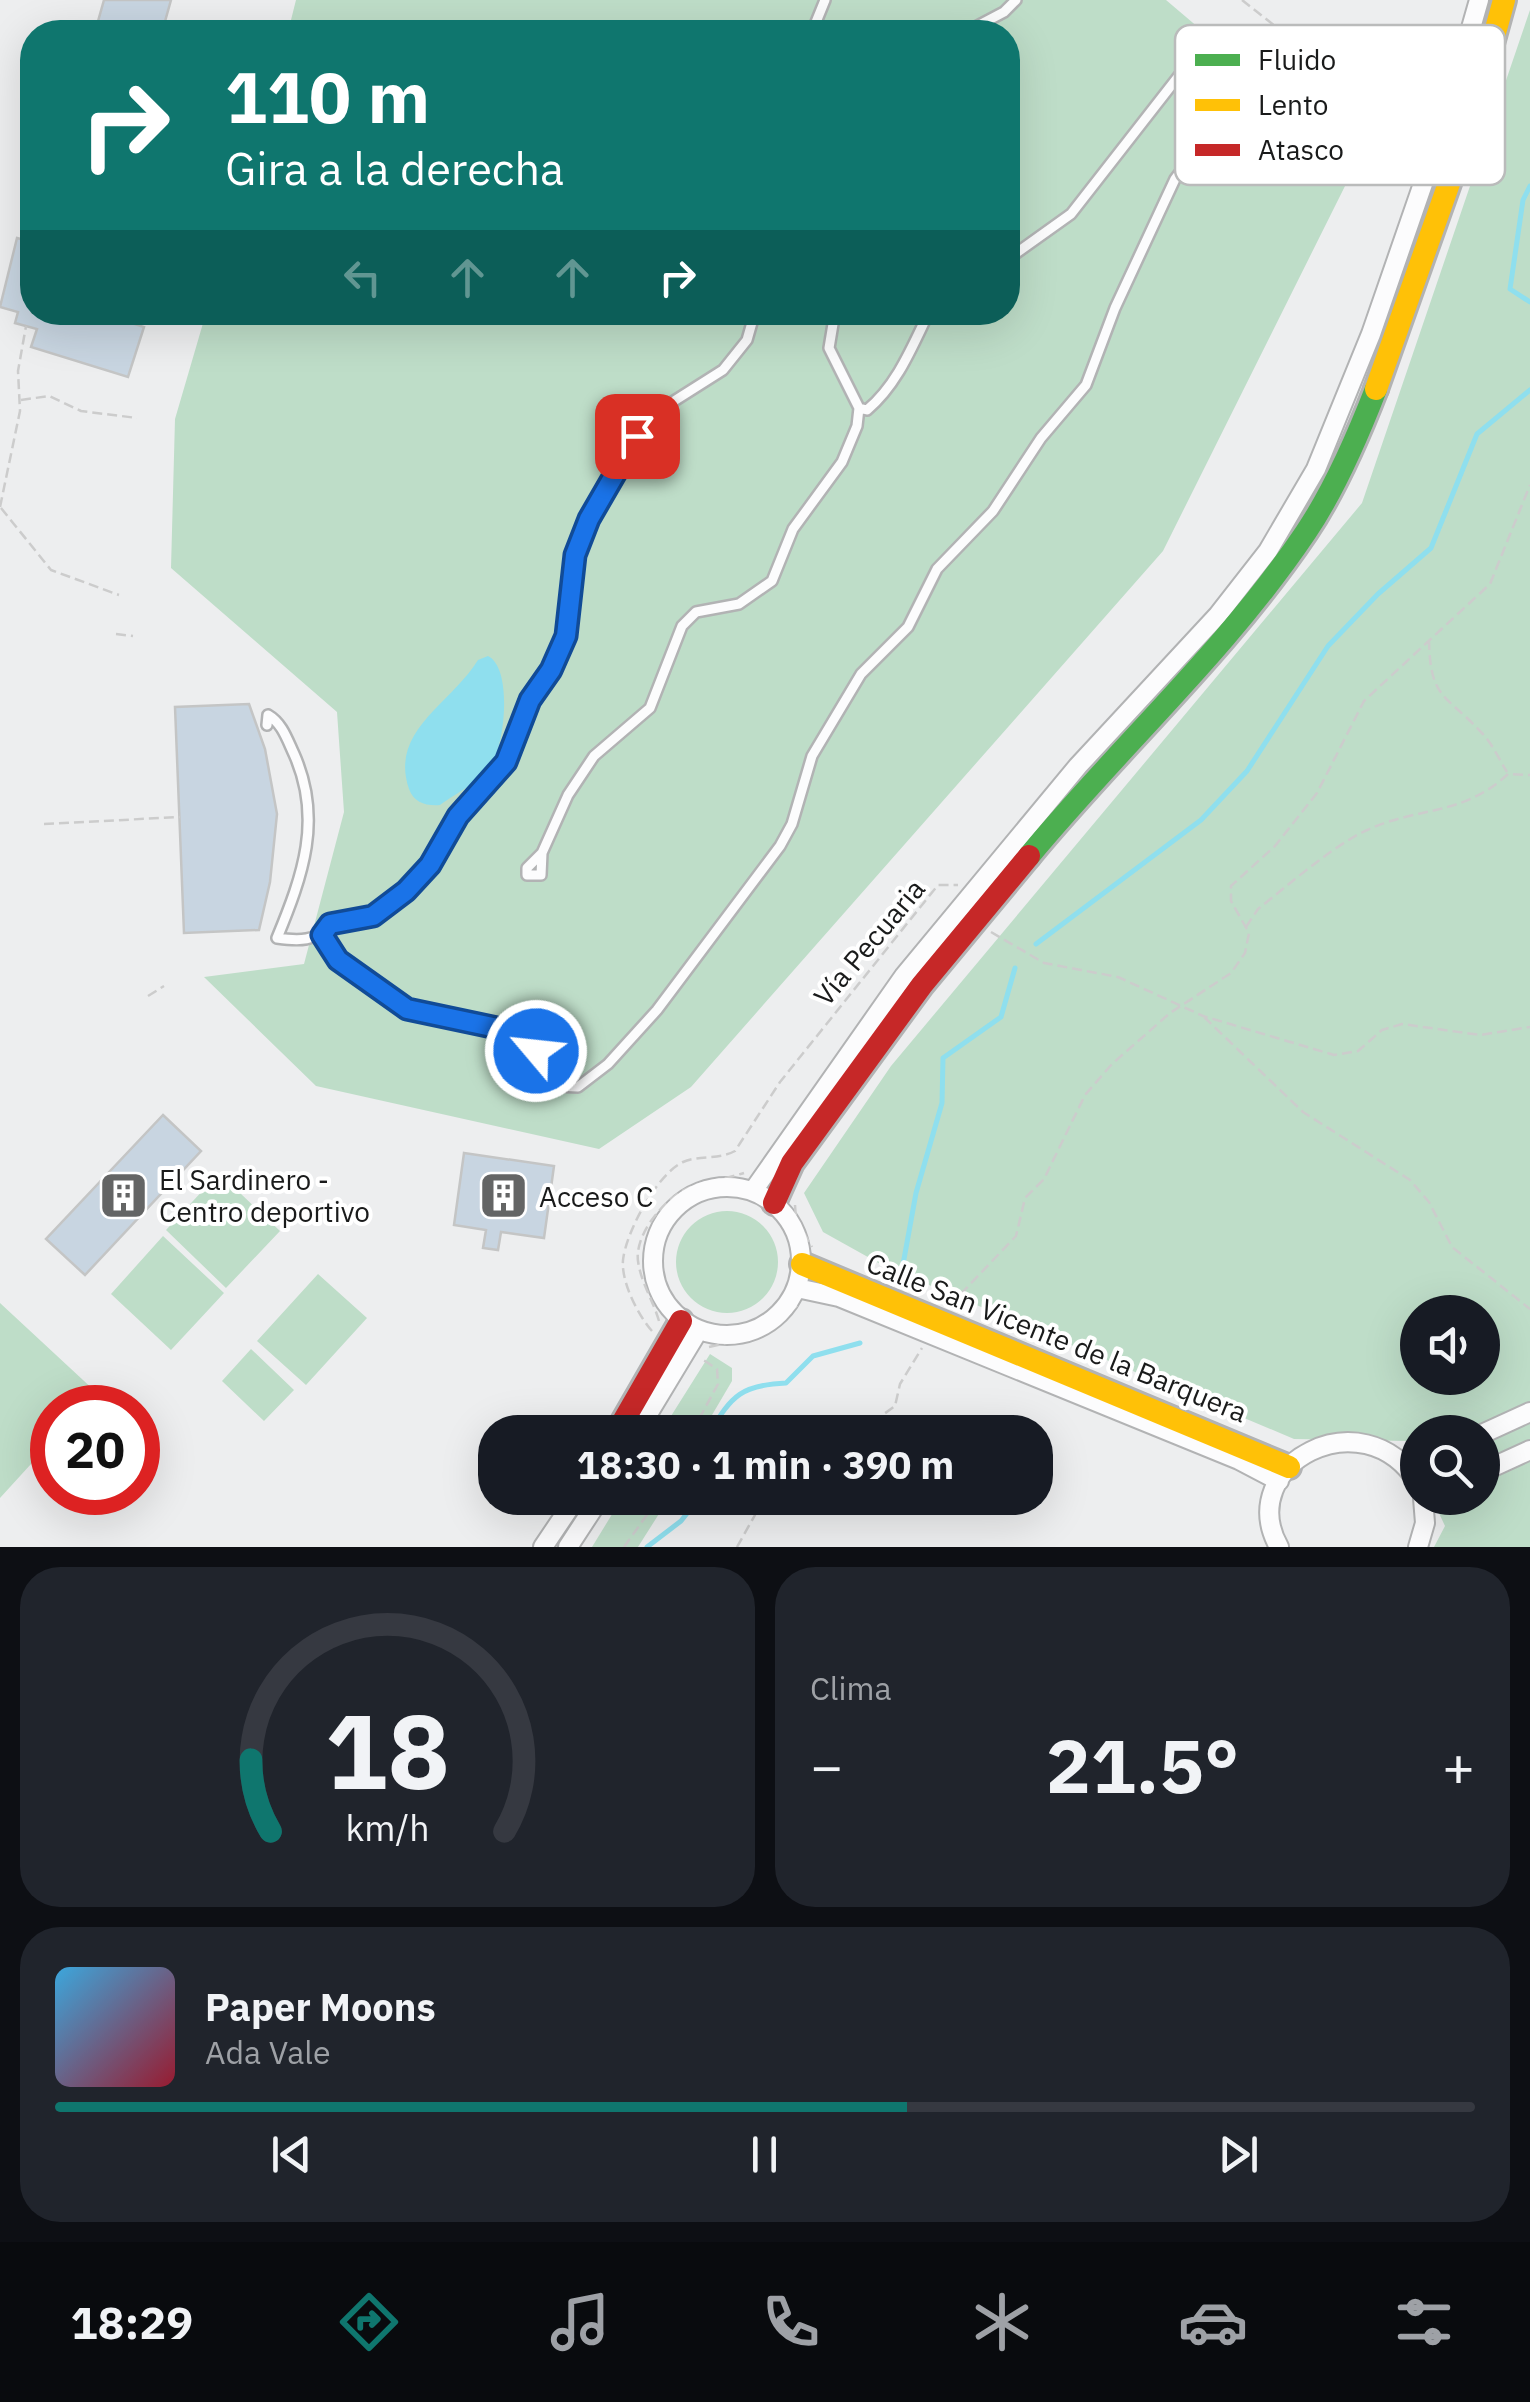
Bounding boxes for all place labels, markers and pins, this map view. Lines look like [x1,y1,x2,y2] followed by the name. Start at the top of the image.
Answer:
[595,394,680,479] pin
[159,1161,370,1230] place label: El Sardinero - Centro deportivo
[98,1169,150,1221] building icon: El Sardinero - Centro deportivo
[478,1170,530,1222] building icon: Acceso C
[539,1178,653,1215] place label: Acceso C

